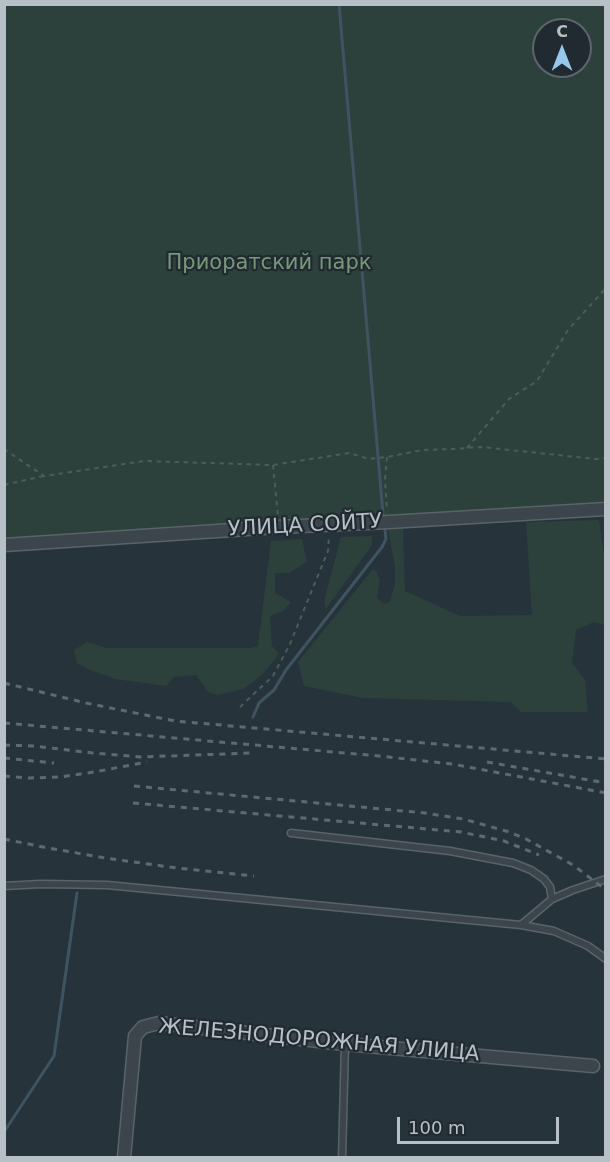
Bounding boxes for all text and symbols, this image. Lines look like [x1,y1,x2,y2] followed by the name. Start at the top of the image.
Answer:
[532,18,592,78] north arrow
[556,22,568,41] text: С
[167,251,371,277] park label: Приоратский парк
[227,509,383,543] street label: УЛИЦА СОЙТУ
[158,1014,480,1068] street label: ЖЕЛЕЗНОДОРОЖНАЯ УЛИЦА
[400,1105,562,1143] scale bar
[408,1117,466,1138] text: 100 m

